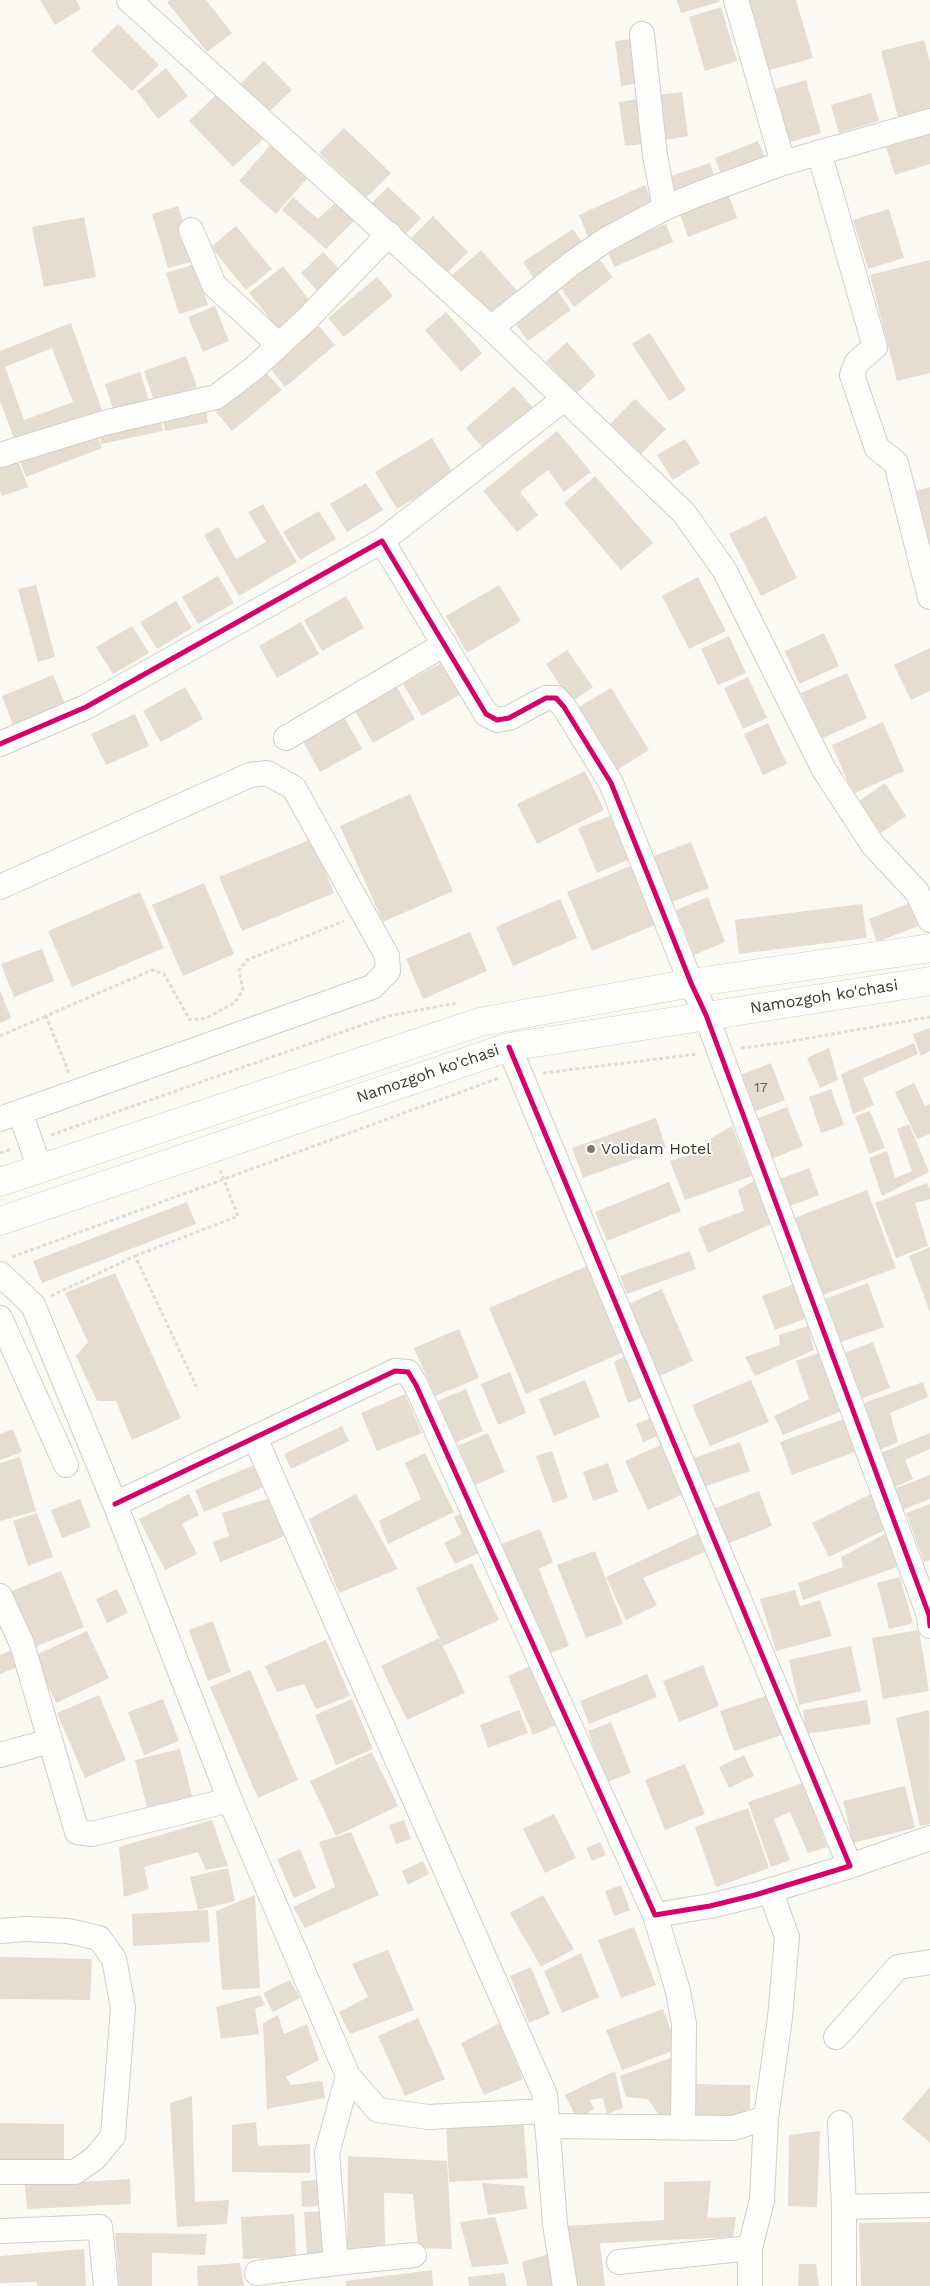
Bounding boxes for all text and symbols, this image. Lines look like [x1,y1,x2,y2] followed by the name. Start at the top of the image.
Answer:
[749,976,899,1018] street label: Namozgoh ko'chasi
[354,1041,502,1107] street label: Namozgoh ko'chasi
[754,1080,768,1096] house number: 17
[601,1139,711,1159] place label: Volidam Hotel
[585,1143,597,1155] marker: Volidam Hotel

